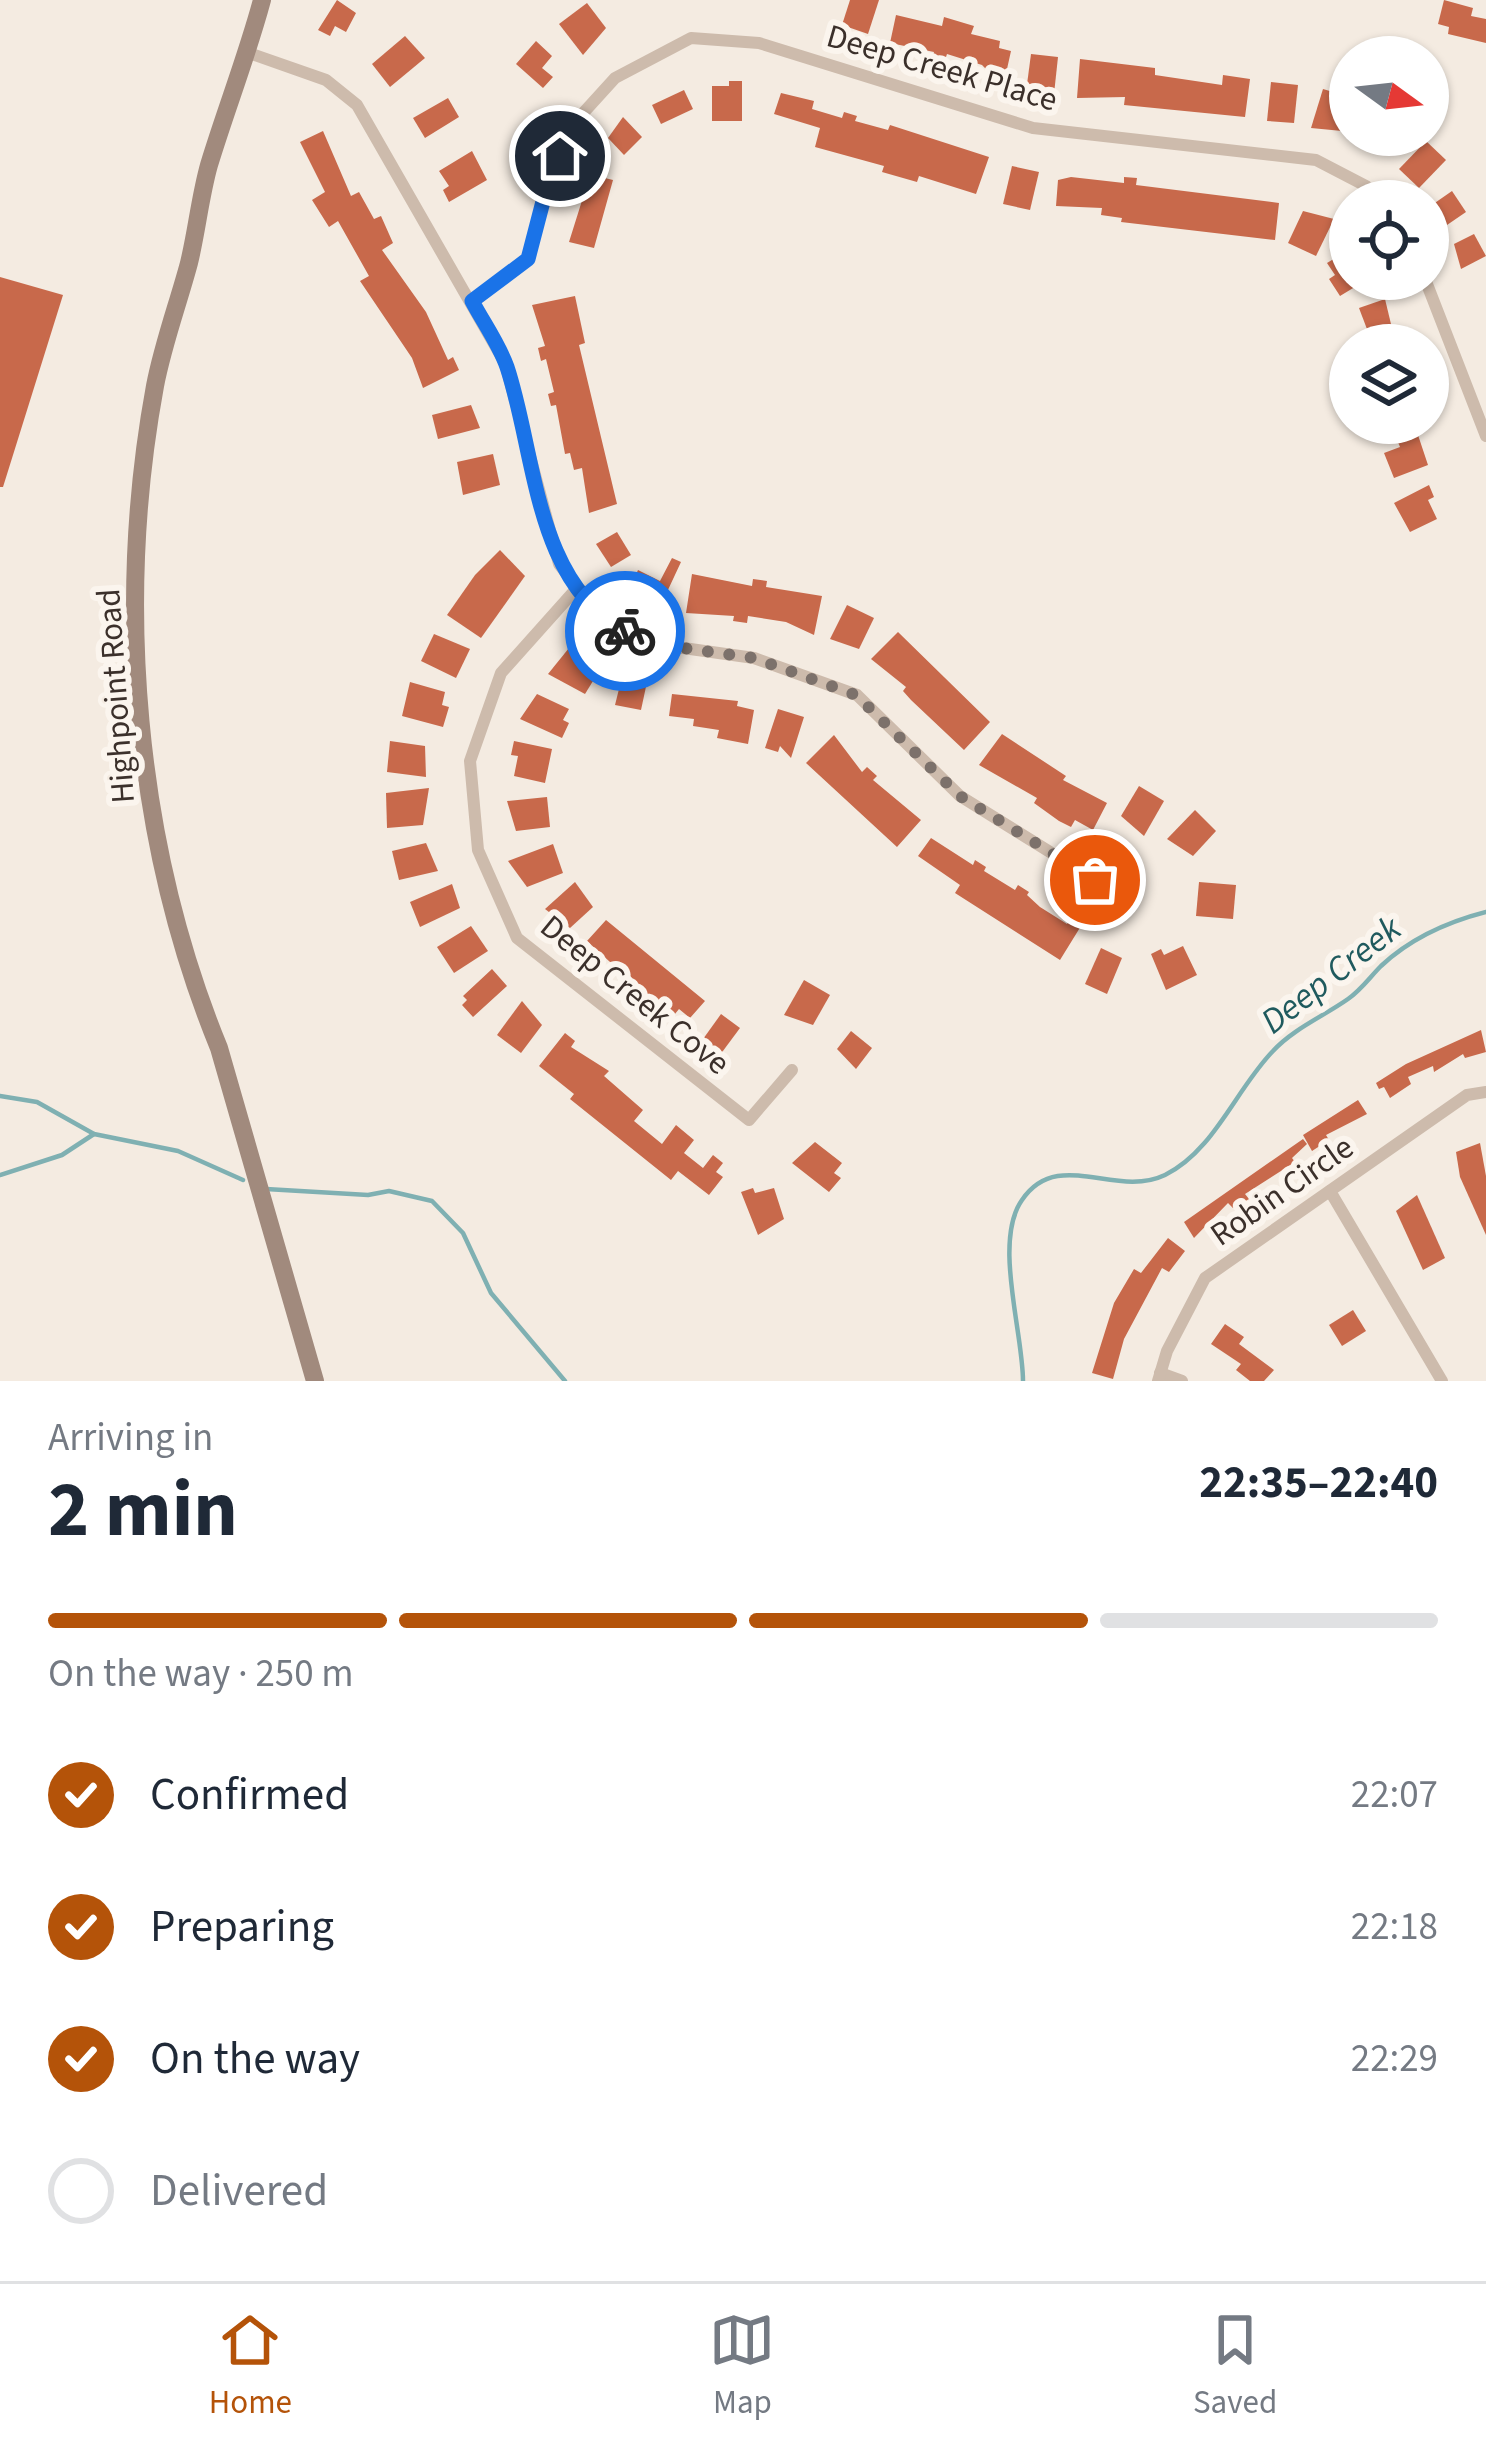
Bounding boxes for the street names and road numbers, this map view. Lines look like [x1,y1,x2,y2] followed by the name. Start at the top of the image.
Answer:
[821,13,1063,123] street label: Deep Creek Place
[85,587,147,805] street label: Highpoint Road
[530,904,740,1086] street label: Deep Creek Cove
[1201,1124,1363,1258] street label: Robin Circle

